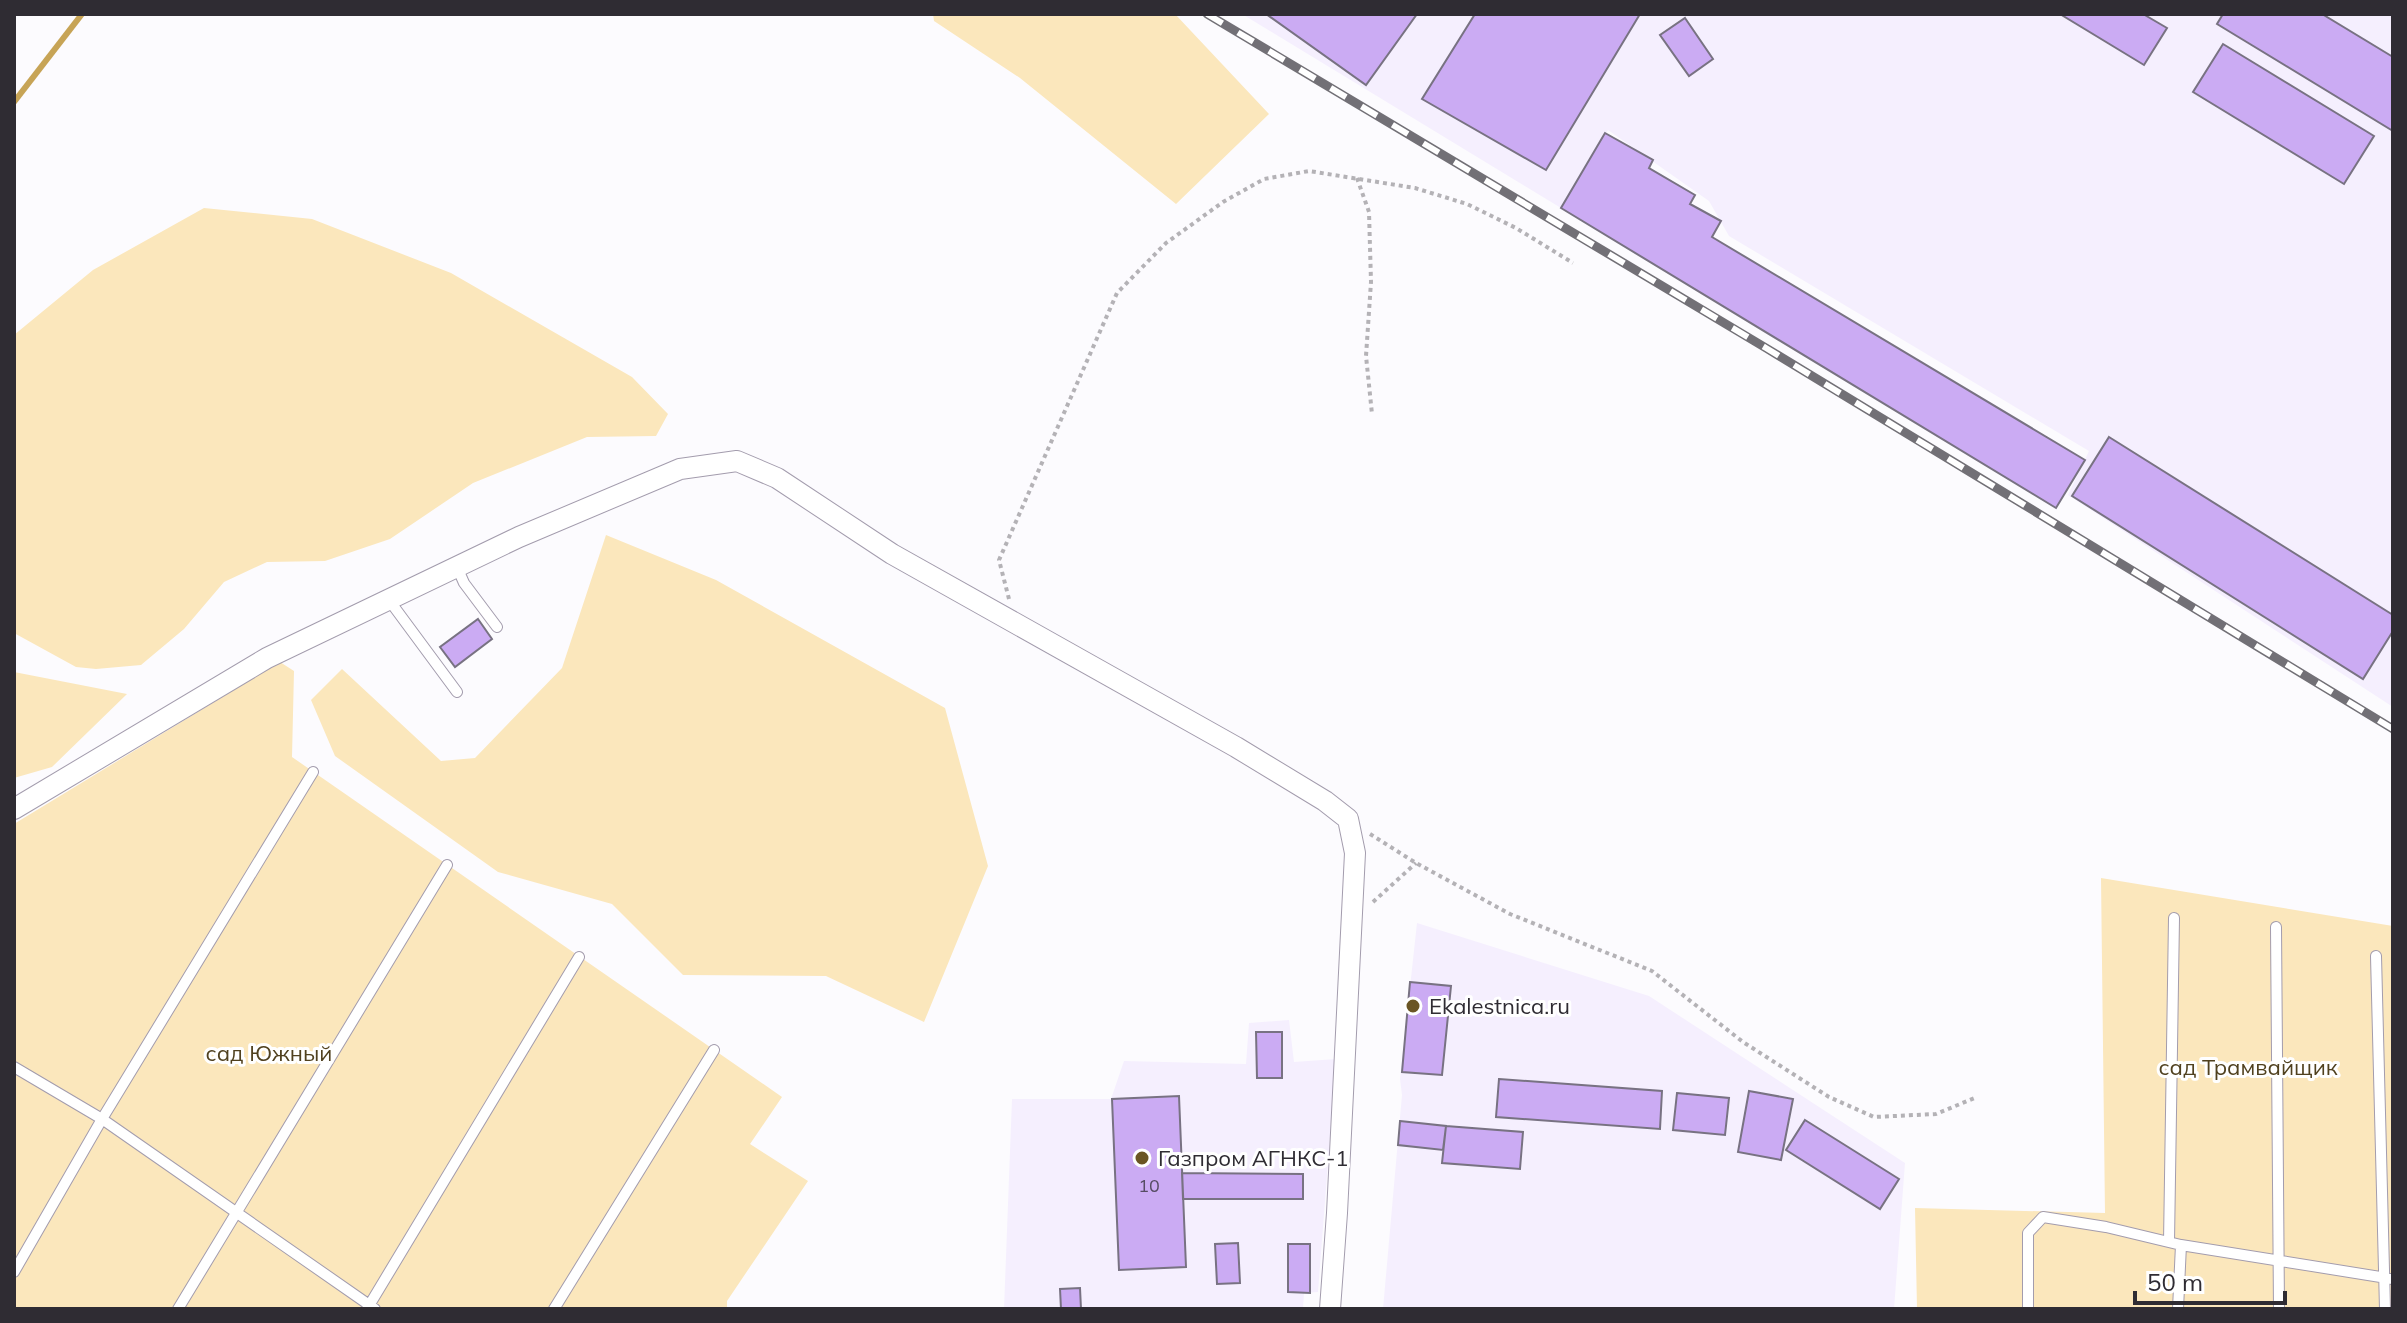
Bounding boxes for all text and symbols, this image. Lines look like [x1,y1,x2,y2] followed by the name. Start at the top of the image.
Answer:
[1429,992,1570,1020] place label: Ekalestnica.ru
[1404,997,1422,1015] marker: Ekalestnica.ru
[206,1039,332,1067] park label: сад Южный
[2158,1053,2338,1081] park label: сад Трамвайщик
[1158,1144,1349,1172] place label: Газпром АГНКС-1
[1133,1149,1151,1167] marker: Газпром АГНКС-1
[1138,1174,1160,1197] house number: 10
[2135,1255,2285,1305] scale bar
[2147,1267,2203,1297] text: 50 m

